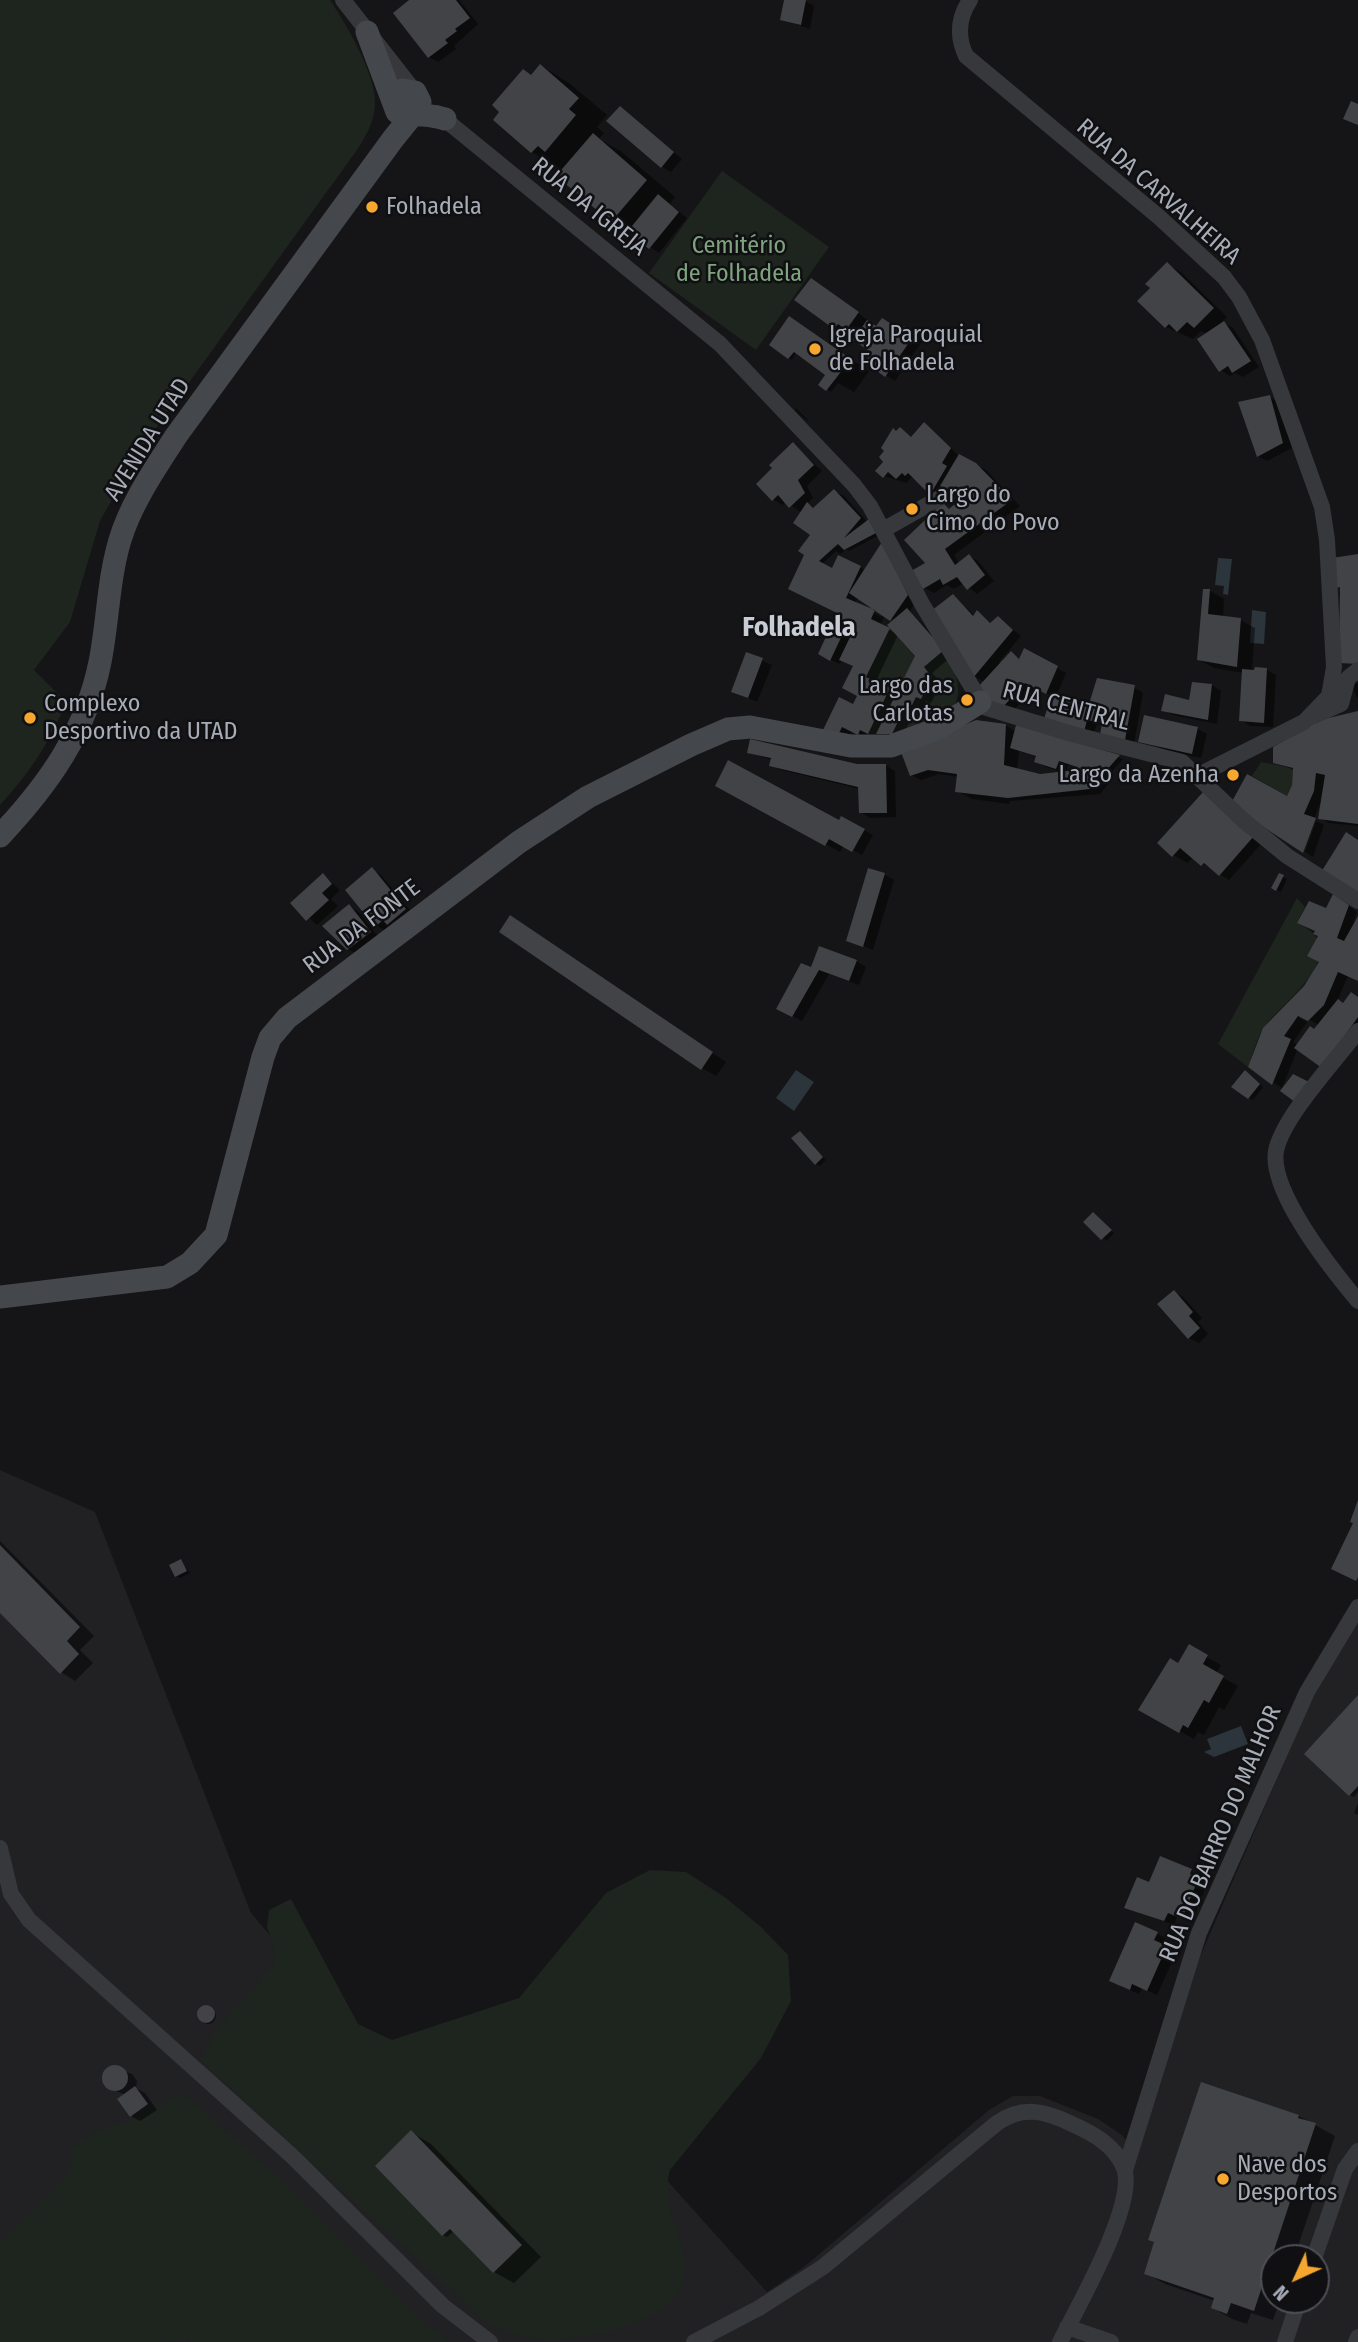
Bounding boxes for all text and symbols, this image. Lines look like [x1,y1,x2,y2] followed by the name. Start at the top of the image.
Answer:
[1070,113,1246,271] street label: RUA DA CARVALHEIRA
[525,152,653,262] street label: RUA DA IGREJA
[386,193,482,221] place label: Folhadela
[364,199,380,215] marker: Folhadela
[676,232,802,288] park label: Cemitério de Folhadela
[829,321,982,377] place label: Igreja Paroquial de Folhadela
[807,341,823,357] marker: Igreja Paroquial de Folhadela
[99,373,197,507] street label: AVENIDA UTAD
[926,481,1060,537] place label: Largo do Cimo do Povo
[904,501,920,517] marker: Largo do Cimo do Povo
[742,611,856,645] district label: Folhadela
[859,672,953,728] place label: Largo das Carlotas
[999,676,1133,738] street label: RUA CENTRAL
[44,690,237,746] place label: Complexo Desportivo da UTAD
[959,692,975,708] marker: Largo das Carlotas
[22,710,38,726] marker: Complexo Desportivo da UTAD
[1058,761,1219,789] place label: Largo da Azenha
[1225,767,1241,783] marker: Largo da Azenha
[298,874,426,980] street label: RUA DA FONTE
[1154,1701,1288,1967] street label: RUA DO BAIRRO DO MALHOR
[1237,2151,1337,2207] place label: Nave dos Desportos
[1215,2171,1231,2187] marker: Nave dos Desportos
[1260,2244,1330,2314] north arrow
[1269,2281,1293,2305] text: N

